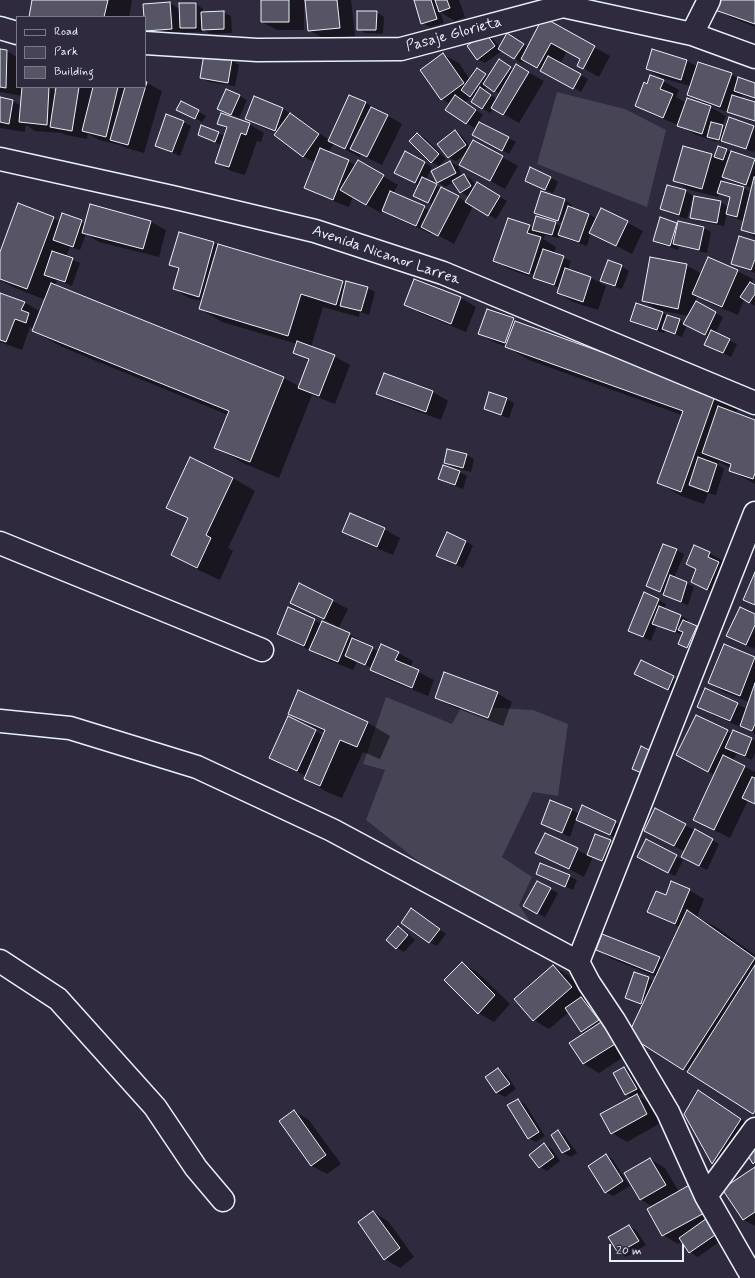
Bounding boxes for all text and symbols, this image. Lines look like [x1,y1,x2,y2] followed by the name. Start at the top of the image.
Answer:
[404,14,504,56] street label: Pasaje Glorieta
[16,16,146,88] legend
[54,24,78,40] text: Road
[54,44,78,60] text: Park
[54,64,94,80] text: Building
[310,222,462,290] street label: Avenida Nicanor Larrea
[611,1236,686,1262] scale bar
[616,1243,642,1259] text: 20 m

